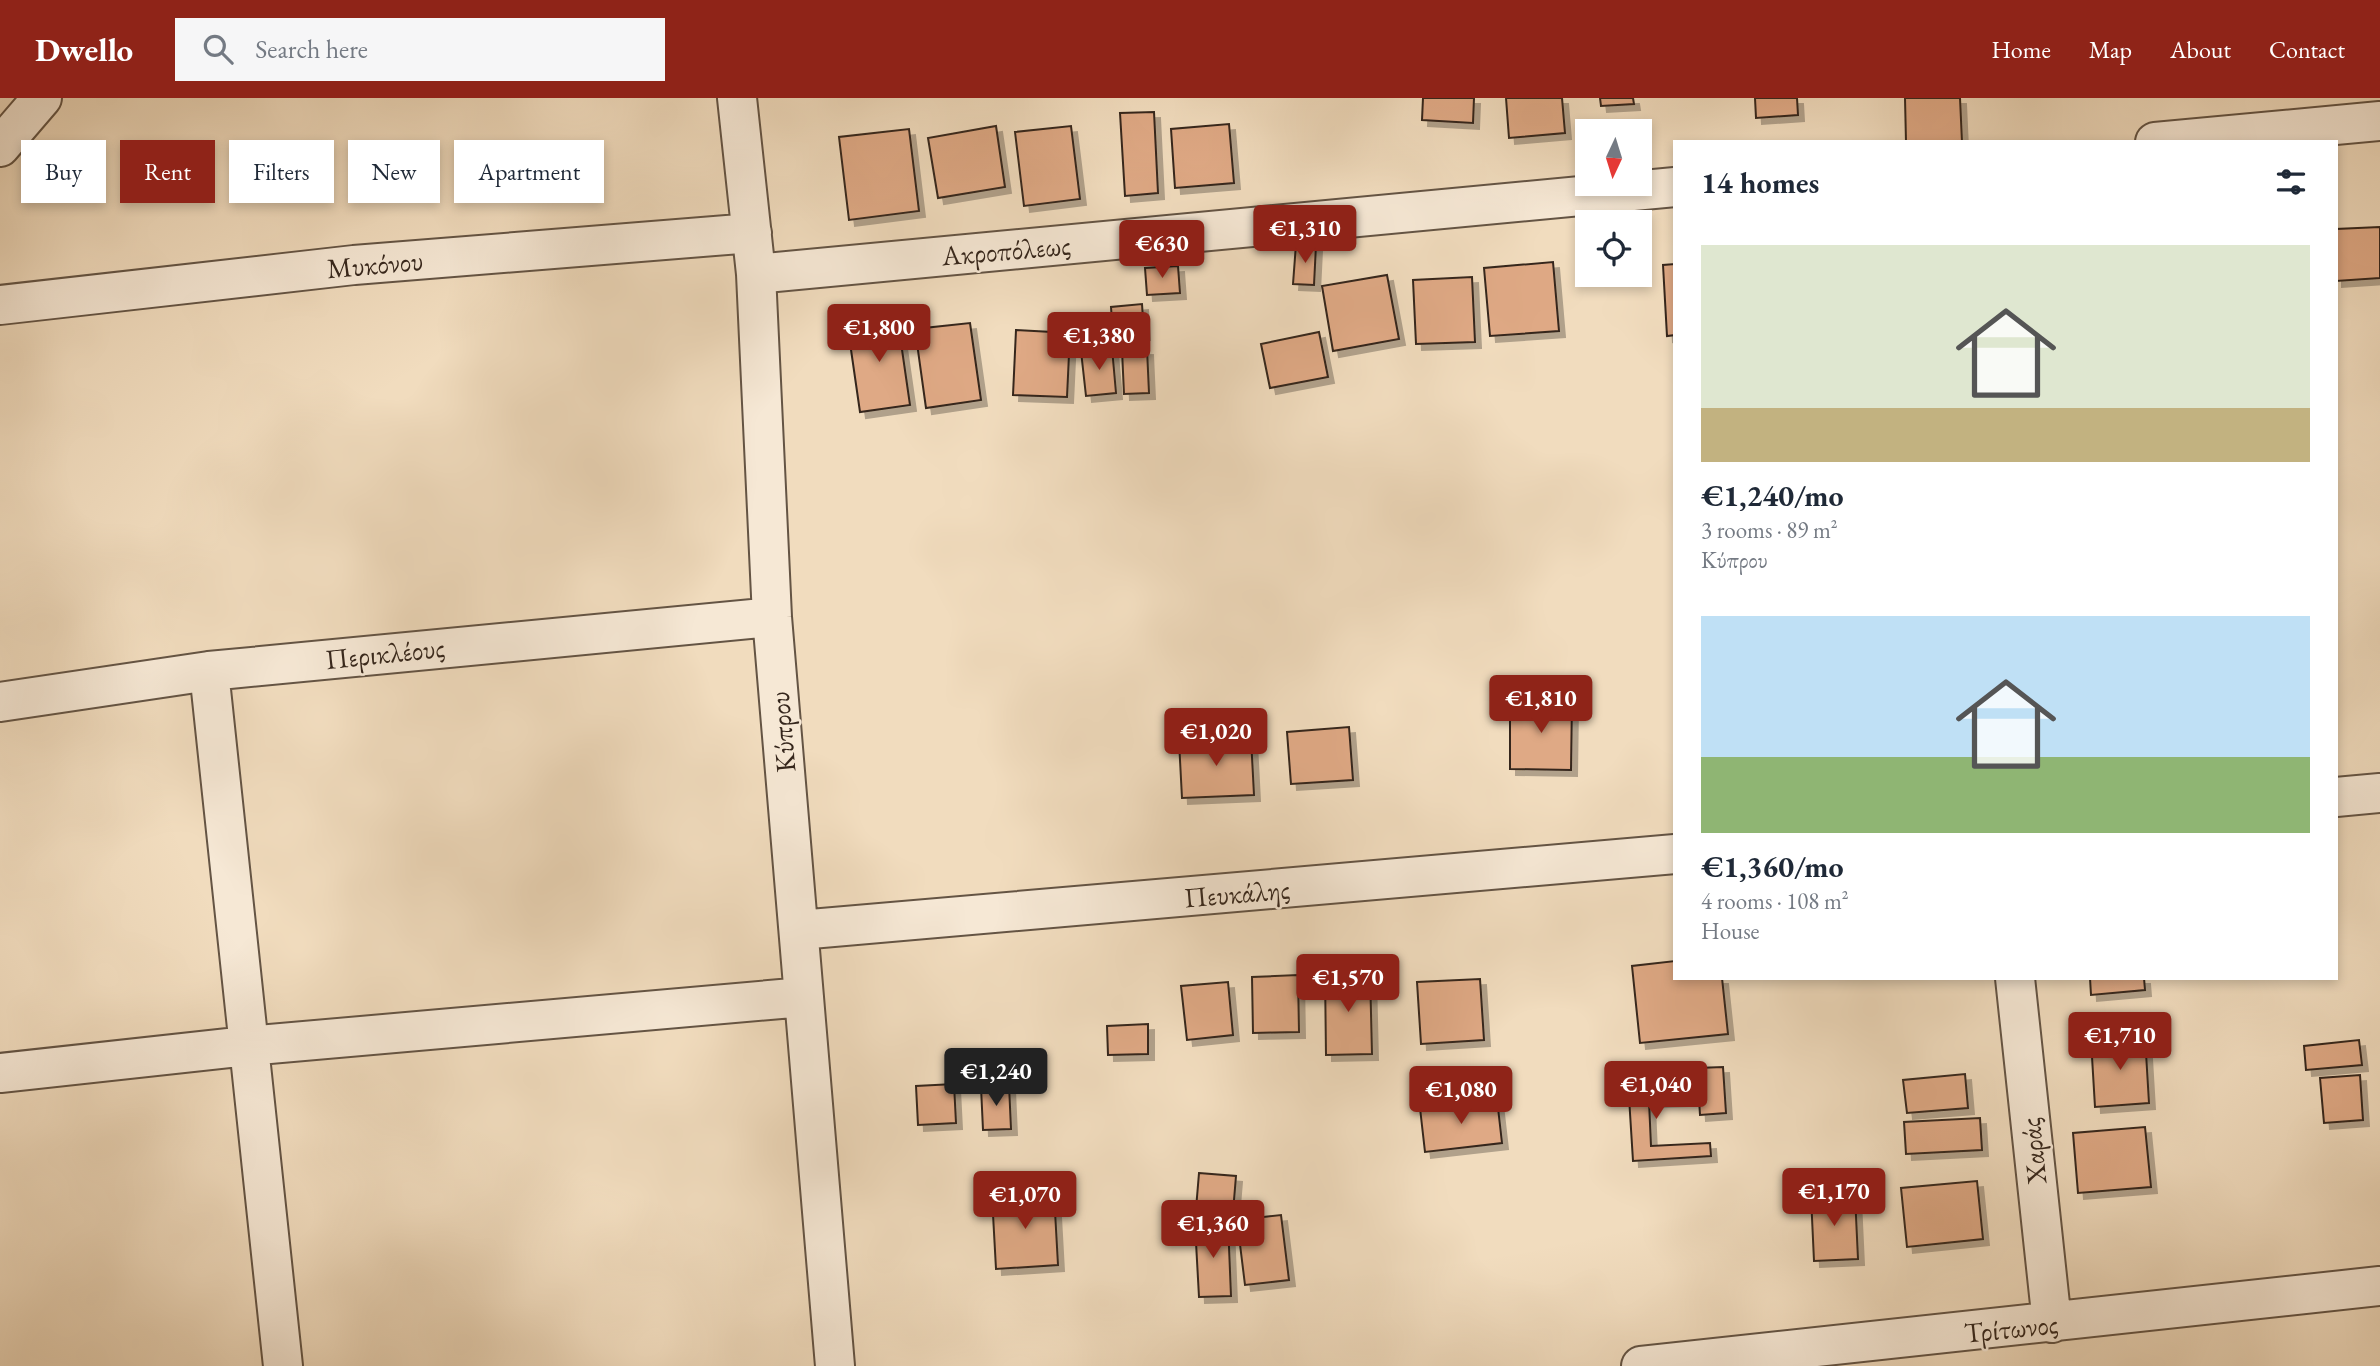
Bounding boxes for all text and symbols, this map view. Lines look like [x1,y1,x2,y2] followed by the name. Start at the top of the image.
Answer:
[175,18,665,81] search box
[35,28,133,71] text: Dwello
[199,30,237,68] icon: search
[255,32,368,66] text: Search here
[1991,34,2051,65] text: Home
[2089,34,2132,65] text: Map
[2170,34,2231,65] text: About
[2269,34,2345,65] text: Contact
[1575,119,1652,196] north arrow
[1575,119,1652,287] map controls
[21,140,106,203] chip: Buy
[120,140,215,203] chip: Rent
[229,140,334,203] chip: Filters
[348,140,440,203] chip: New
[454,140,604,203] chip: Apartment
[1701,163,1819,202] text: 14 homes
[2272,163,2310,201] icon: filters
[1248,206,1362,265] pin: €1,310
[1575,210,1652,287] button: locate
[1269,213,1341,243] text: €1,310
[1121,220,1203,280] pin: €630
[939,226,1072,274] street label: Ακροπόλεως
[1135,228,1189,258] text: €630
[325,242,425,286] street label: Μυκόνου
[1943,290,2069,416] icon: home
[822,304,936,364] pin: €1,800
[843,312,915,342] text: €1,800
[1042,313,1156,372] pin: €1,380
[1063,320,1135,350] text: €1,380
[1701,476,1844,515] text: €1,240/mo
[1701,515,1838,545] text: 3 rooms · 89 m²
[1701,545,1768,575] text: Κύπρου
[324,629,446,677] street label: Περικλέους
[1943,661,2069,787] icon: home
[1484,676,1598,735] pin: €1,810
[1505,683,1577,713] text: €1,810
[761,690,803,774] street label: Κύπρου
[1159,708,1273,768] pin: €1,020
[1180,716,1252,746] text: €1,020
[1701,847,1844,886] text: €1,360/mo
[1183,870,1291,916] street label: Πευκάλης
[1701,886,1849,916] text: 4 rooms · 108 m²
[1701,916,1760,946] text: House
[1291,954,1405,1014] pin: €1,570
[1312,962,1384,992] text: €1,570
[2063,1012,2177,1072] pin: €1,710
[2084,1020,2156,1050] text: €1,710
[939,1048,1053,1108] pin: €1,240
[960,1056,1032,1086] text: €1,240
[1599,1062,1713,1121] pin: €1,040
[1404,1066,1518,1126] pin: €1,080
[1620,1069,1692,1099] text: €1,040
[1425,1074,1497,1104] text: €1,080
[2012,1116,2054,1187] street label: Χαράς
[1777,1168,1891,1228] pin: €1,170
[968,1172,1082,1231] pin: €1,070
[1798,1176,1870,1206] text: €1,170
[989,1179,1061,1209] text: €1,070
[1156,1200,1270,1260] pin: €1,360
[1177,1208,1249,1238] text: €1,360
[1962,1305,2060,1351] street label: Τρίτωνος

